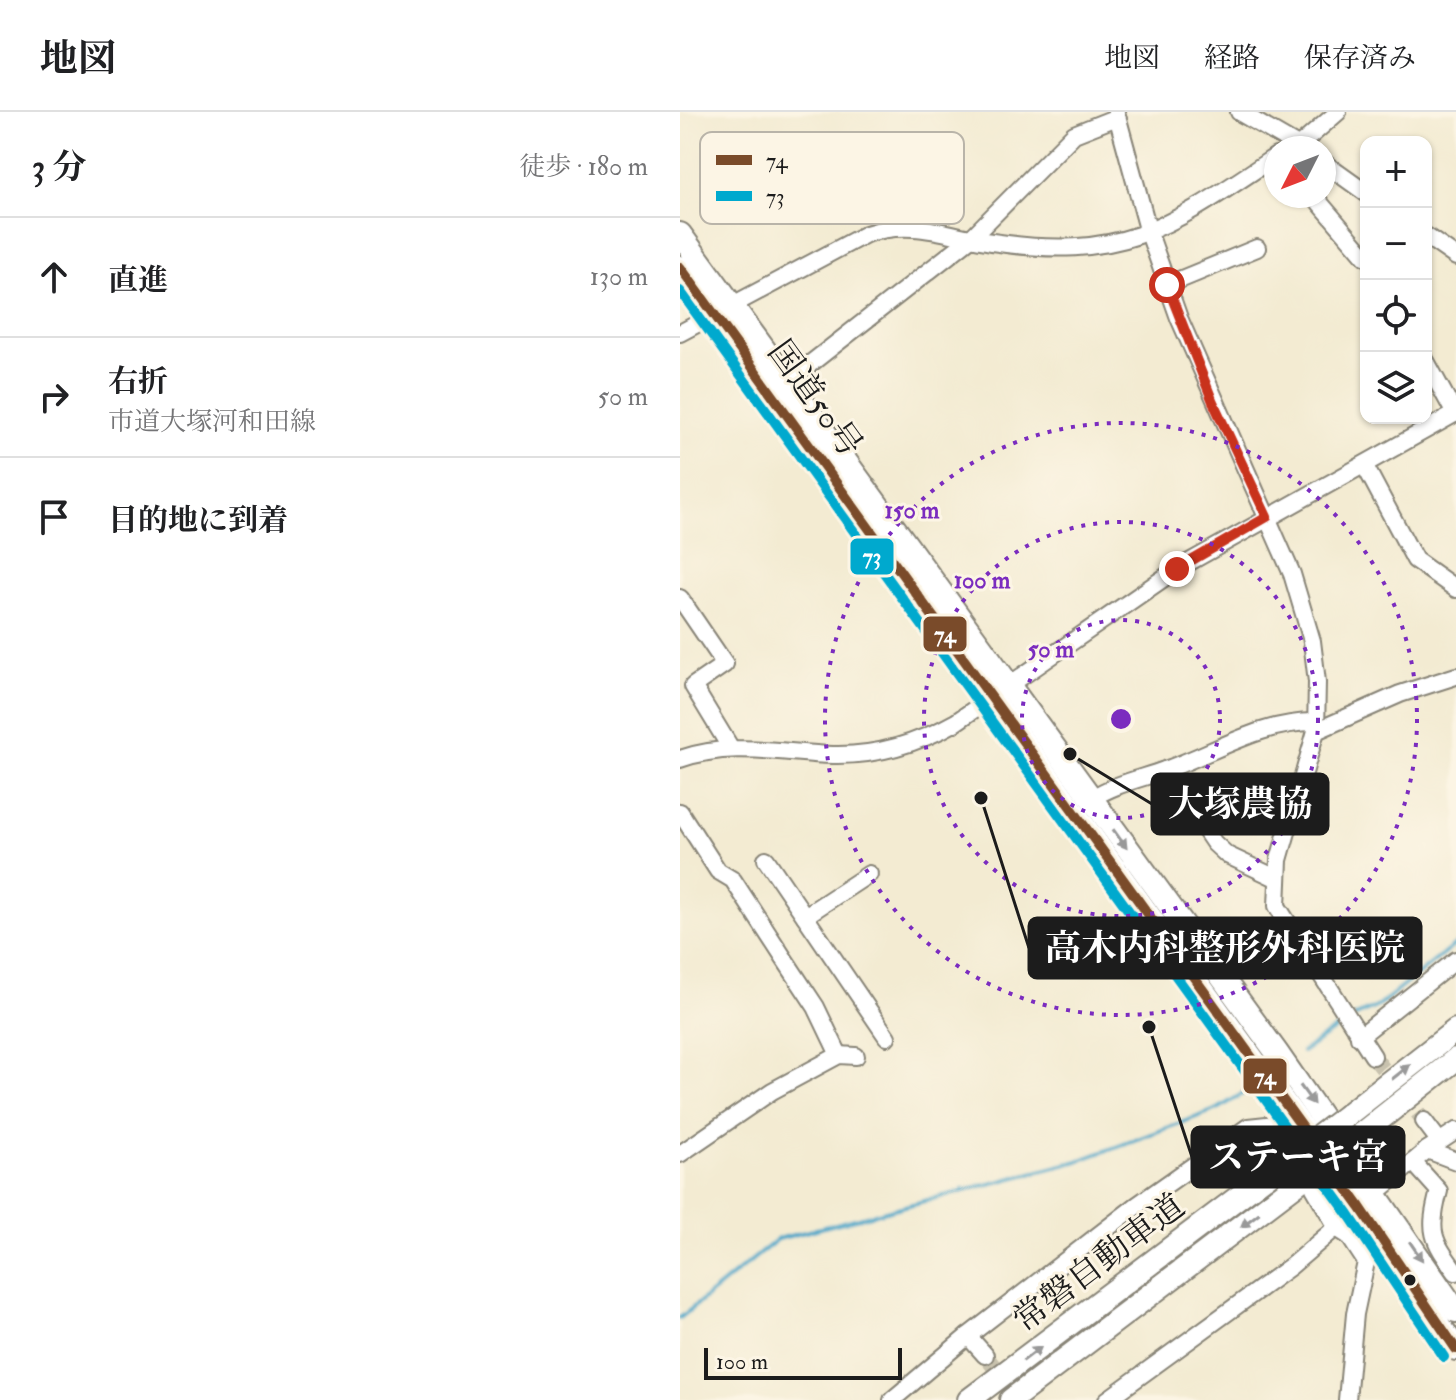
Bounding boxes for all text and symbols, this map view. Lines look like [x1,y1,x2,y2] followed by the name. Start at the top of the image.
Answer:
[40,35,116,83] text: 地図
[1104,41,1160,76] text: 地図
[1204,41,1260,76] text: 経路
[1304,41,1416,76] text: 保存済み
[700,132,964,224] legend
[1264,136,1336,208] north arrow
[1360,136,1432,424] map controls
[1360,136,1432,208] button: +
[32,146,86,189] text: 3 分
[766,147,789,175] text: 74
[519,151,648,183] text: 徒歩 · 180 m
[766,183,785,211] text: 73
[1360,208,1432,280] button: −
[32,255,76,299] icon: ahead
[590,261,648,293] text: 130 m
[108,262,168,299] text: 直進
[1149,267,1185,303] route start
[1360,280,1432,352] button: locate
[758,332,872,466] street label: 国道50号
[1360,352,1432,424] button: layers
[108,363,168,400] text: 右折
[32,375,76,419] icon: right
[598,381,648,413] text: 50 m
[108,406,316,438] text: 市道大塚河和田線
[32,495,76,539] icon: arrive
[885,495,940,526] text: 150 m
[108,502,288,539] text: 目的地に到着
[849,537,895,576] line badge: 73
[863,543,881,571] text: 73
[1159,551,1195,587] route end
[954,565,1011,596] text: 100 m
[922,615,968,653] line badge: 74
[934,621,958,649] text: 74
[1028,634,1075,665] text: 50 m
[1107,705,1135,733] centre of rings
[1152,774,1328,834] callout: 大塚農協
[1168,782,1312,827] text: 大塚農協
[1112,828,1127,849] one-way arrow
[1029,918,1421,978] callout: 高木内科整形外科医院
[1045,926,1405,971] text: 高木内科整形外科医院
[1242,1057,1288,1095] line badge: 74
[1254,1063,1278,1091] text: 74
[1391,1065,1411,1081] one-way arrow
[1298,1084,1314,1105] one-way arrow
[1192,1127,1404,1187] callout: ステーキ宮
[1208,1135,1388,1180] text: ステーキ宮
[1005,1185,1193,1342] street label: 常磐自動車道
[1240,1211,1260,1227] one-way arrow
[1409,1241,1424,1262] one-way arrow
[1402,1272,1418,1288] unlabelled marker
[704,1344,902,1380] scale bar
[1022,1346,1042,1362] one-way arrow
[716,1348,768,1376] text: 100 m

